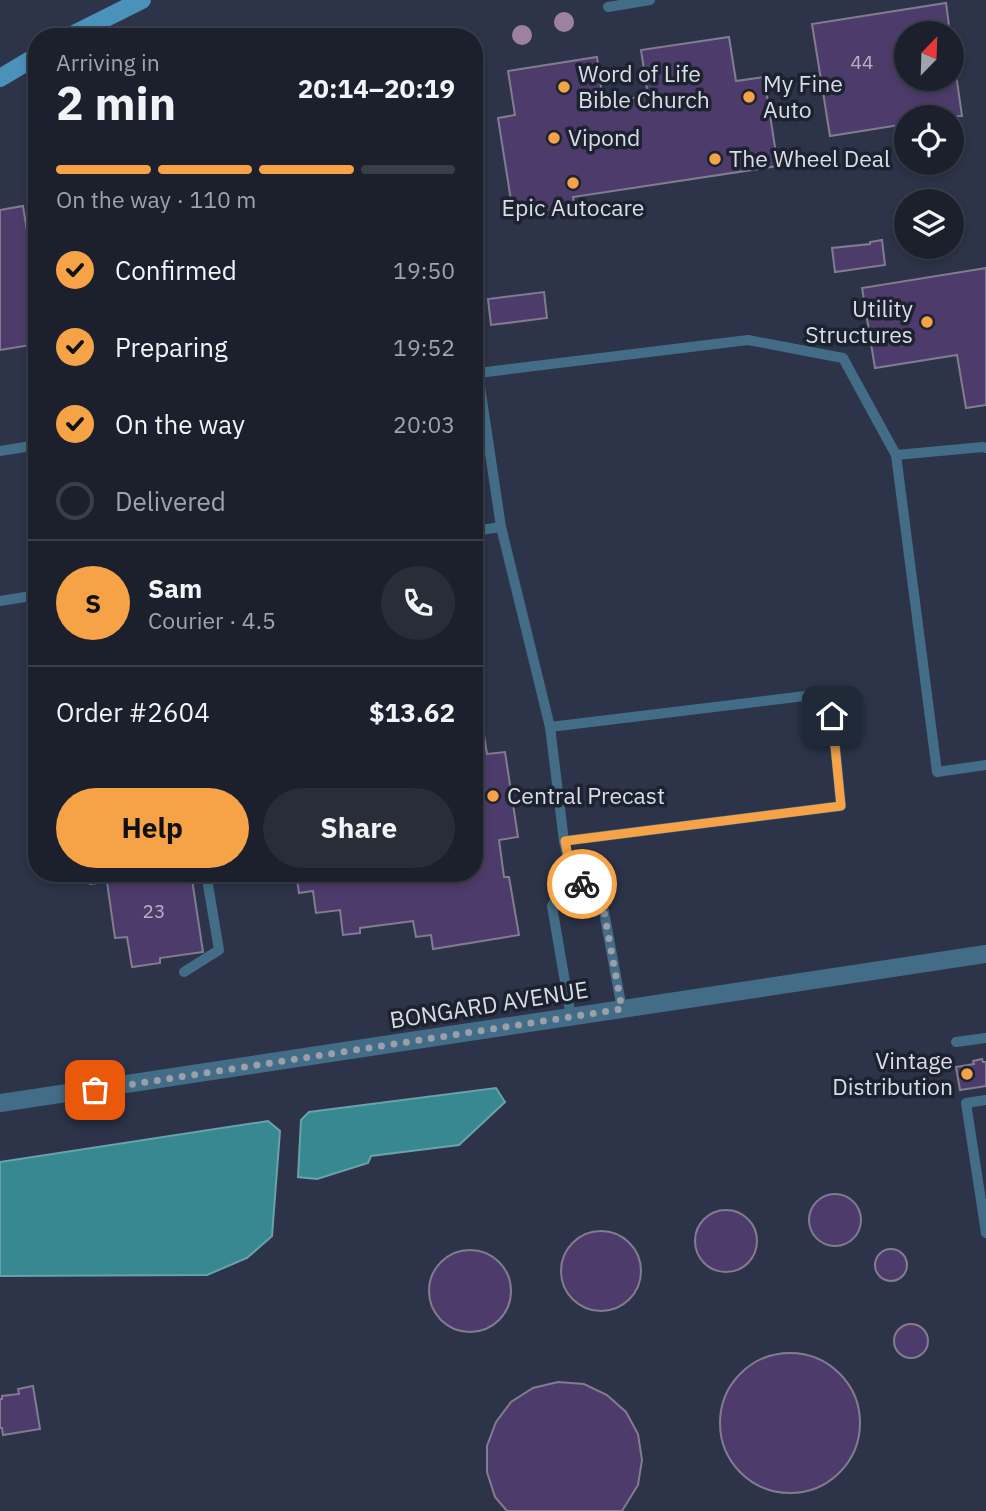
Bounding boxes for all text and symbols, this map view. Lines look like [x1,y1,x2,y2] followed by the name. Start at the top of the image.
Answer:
[894,21,964,91] north arrow
[894,21,964,259] map controls
[56,47,160,77] text: Arriving in
[851,50,873,74] house number: 44
[578,58,710,114] place label: Word of Life Bible Church
[763,68,843,124] place label: My Fine Auto
[298,71,455,105] text: 20:14–20:19
[56,73,176,133] text: 2 min
[556,79,572,95] marker: Word of Life Bible Church
[741,89,757,105] marker: My Fine Auto
[894,105,964,175] button: locate
[568,122,640,152] place label: Vipond
[546,130,562,146] marker: Vipond
[729,143,890,173] place label: The Wheel Deal
[707,151,723,167] marker: The Wheel Deal
[565,175,581,191] marker: Epic Autocare
[56,184,256,214] text: On the way · 110 m
[894,189,964,259] button: layers
[502,192,644,222] place label: Epic Autocare
[56,251,94,289] icon: check
[115,253,237,287] text: Confirmed
[393,255,455,285] text: 19:50
[805,293,914,349] place label: Utility Structures
[919,314,935,330] marker: Utility Structures
[56,328,94,366] icon: check
[115,330,228,364] text: Preparing
[393,332,455,362] text: 19:52
[56,405,94,443] icon: check
[115,407,245,441] text: On the way
[393,409,455,439] text: 20:03
[115,484,226,518] text: Delivered
[381,566,455,640] button: phone
[148,571,202,605] text: Sam
[85,586,101,620] text: S
[148,605,276,635] text: Courier · 4.5
[802,686,862,746] pin
[56,695,210,729] text: Order #2604
[369,695,455,729] text: $13.62
[813,697,851,735] icon: home
[507,780,665,810] place label: Central Precast
[56,788,249,868] button: Help
[263,788,455,868] button: Share
[485,788,501,804] marker: Central Precast
[547,849,617,919] courier
[563,865,601,903] icon: bike
[143,899,165,923] house number: 23
[388,974,590,1034] street label: BONGARD AVENUE
[832,1045,953,1101] place label: Vintage Distribution
[65,1060,125,1120] pin
[959,1066,975,1082] marker: Vintage Distribution
[76,1071,114,1109] icon: bag

